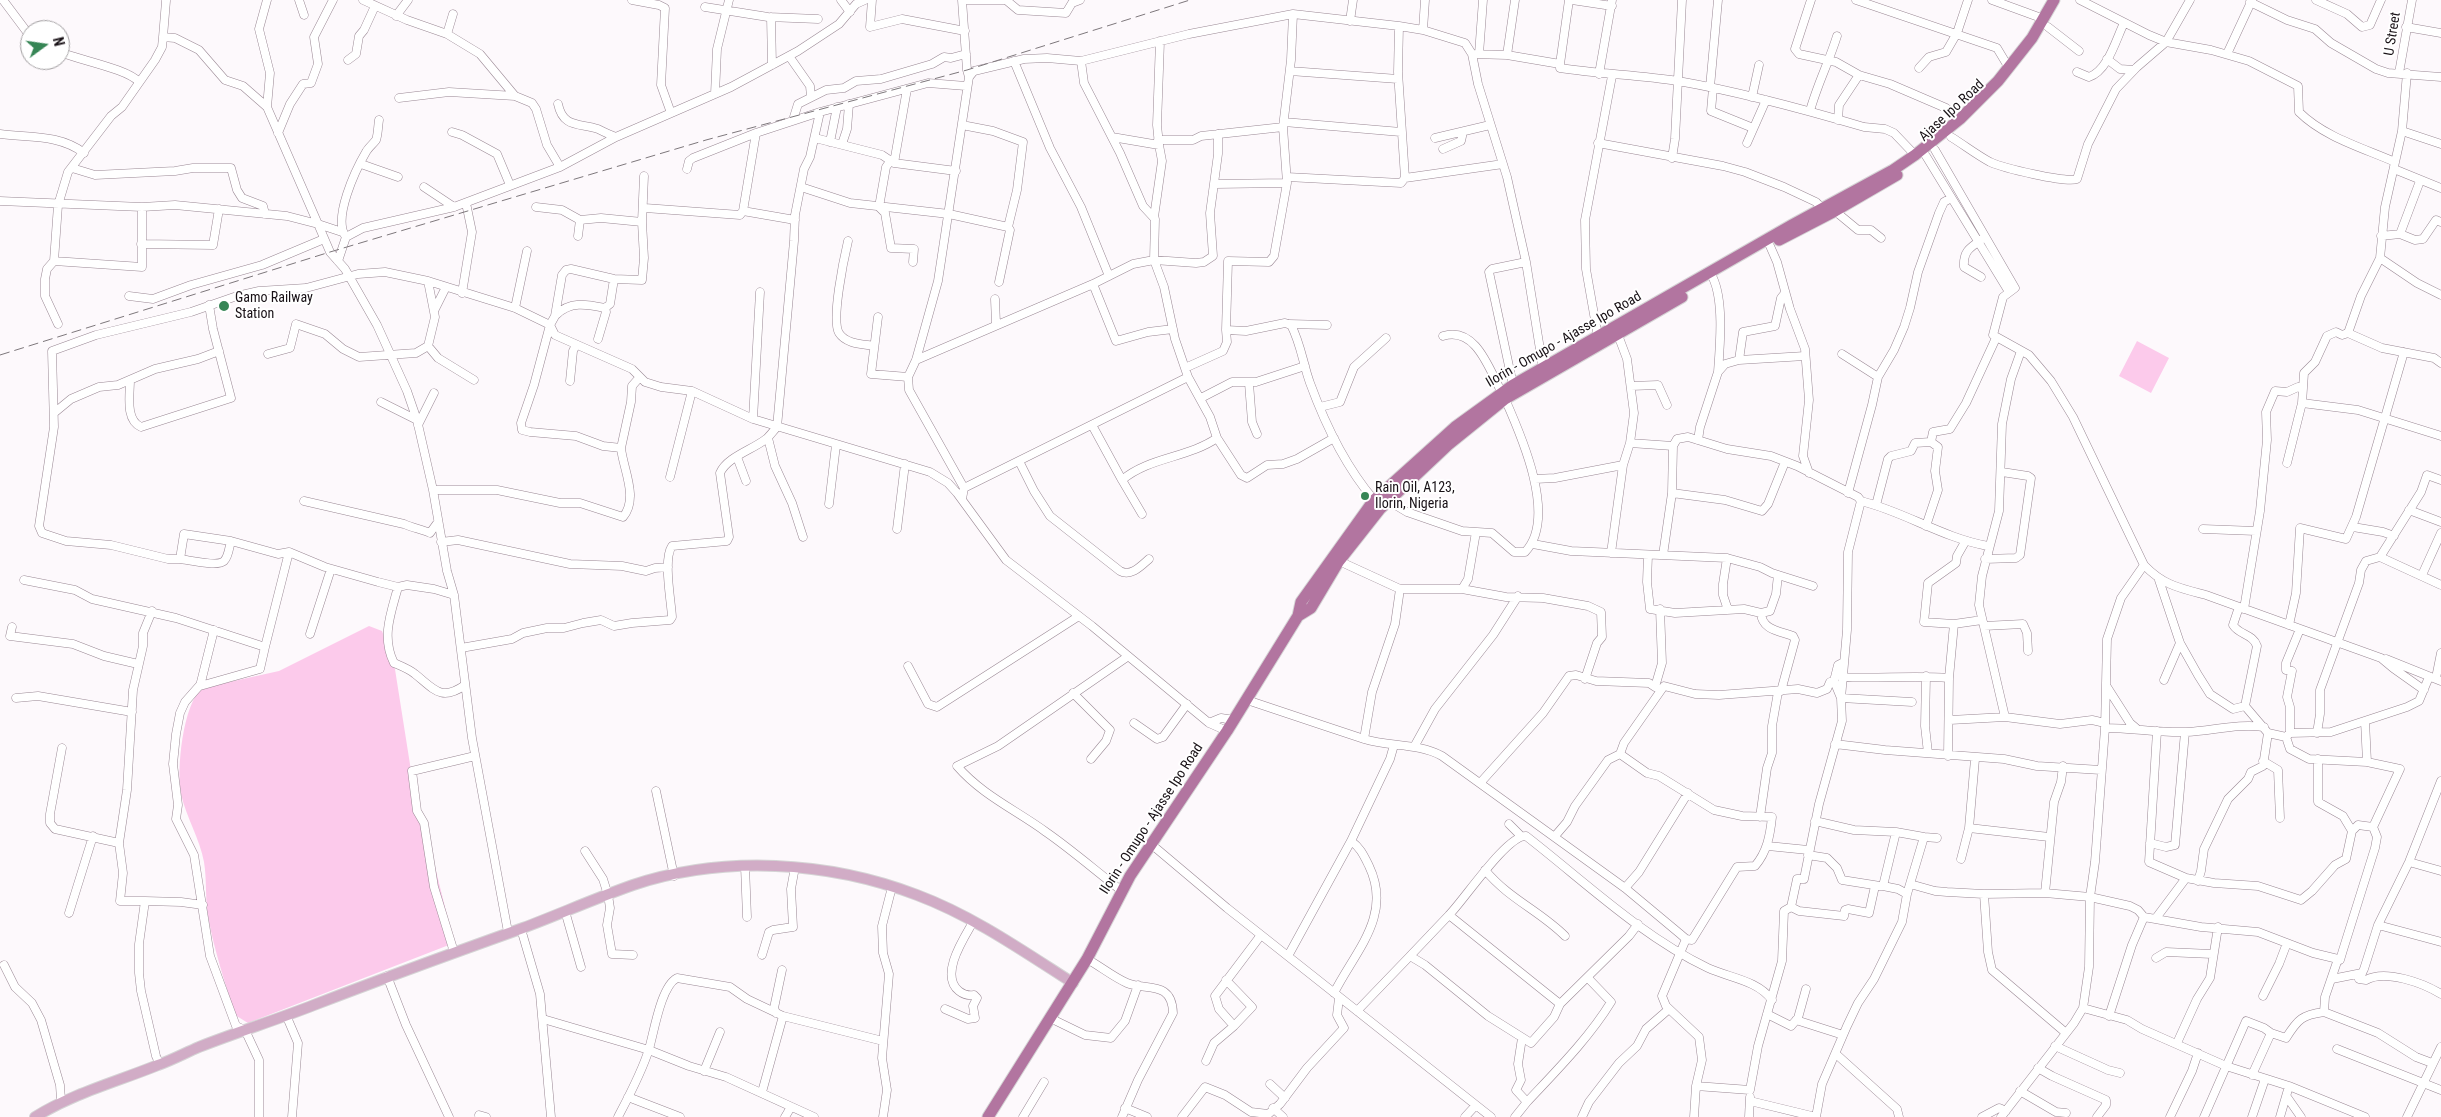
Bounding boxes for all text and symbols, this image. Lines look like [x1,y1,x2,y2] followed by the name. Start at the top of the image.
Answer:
[2381,11,2405,57] street label: U Street
[20,20,70,70] north arrow
[50,36,67,48] text: N
[1916,77,1988,145] street label: Ajase Ipo Road
[1483,289,1645,391] street label: Ilorin - Omupo - Ajasse Ipo Road
[235,290,313,322] place label: Gamo Railway Station
[217,299,231,313] marker: Gamo Railway Station
[1375,480,1455,512] place label: Rain Oil, A123, Ilorin, Nigeria
[1359,490,1371,502] marker: Rain Oil, A123, Ilorin, Nigeria
[1097,740,1207,898] street label: Ilorin - Omupo - Ajasse Ipo Road

